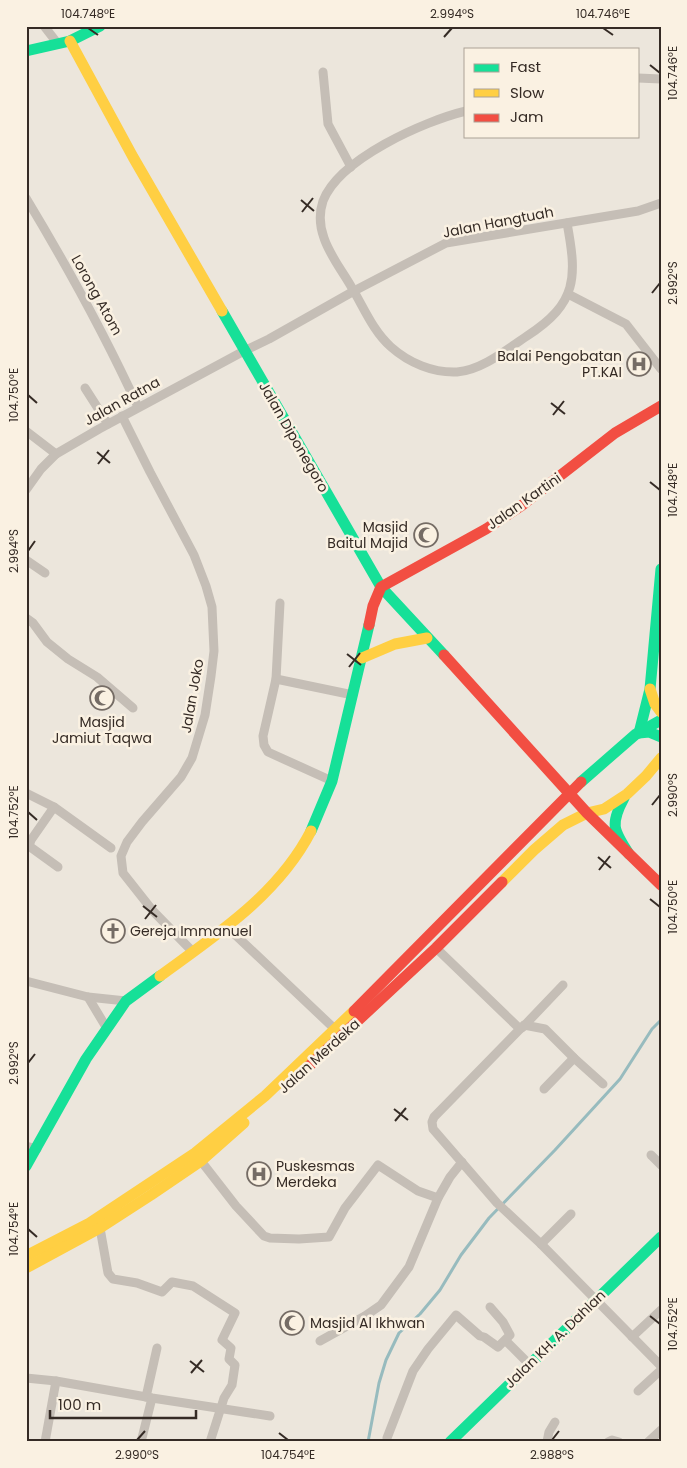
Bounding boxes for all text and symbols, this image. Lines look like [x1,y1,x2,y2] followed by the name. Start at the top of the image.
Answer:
[61,5,115,22] text: 104.748°E
[430,5,474,22] text: 2.994°S
[576,5,630,22] text: 104.746°E
[664,46,681,100] text: 104.746°E
[464,48,640,138] legend
[510,56,541,77] text: Fast
[510,82,545,103] text: Slow
[510,106,544,127] text: Jam
[441,201,555,243] street label: Jalan Hangtuah
[67,251,127,339] street label: Lorong Atom
[664,261,681,305] text: 2.992°S
[497,346,622,382] place label: Balai Pengobatan PT.KAI
[626,351,652,377] hospital icon: Balai Pengobatan PT.KAI
[5,368,22,422] text: 104.750°E
[80,372,164,430] street label: Jalan Ratna
[254,378,334,496] street label: Jalan Diponegoro
[664,463,681,517] text: 104.748°E
[483,468,565,534] street label: Jalan Kartini
[327,517,408,553] place label: Masjid Baitul Majid
[413,522,439,548] mosque icon: Masjid Baitul Majid
[5,529,22,573] text: 2.994°S
[176,657,208,735] street label: Jalan Joko
[89,685,115,711] mosque icon: Masjid Jamiut Taqwa
[52,712,152,748] place label: Masjid Jamiut Taqwa
[664,773,681,817] text: 2.990°S
[5,785,22,839] text: 104.752°E
[664,880,681,934] text: 104.750°E
[100,918,126,944] church icon: Gereja Immanuel
[130,921,252,941] place label: Gereja Immanuel
[274,1014,364,1098] street label: Jalan Merdeka
[5,1041,22,1085] text: 2.992°S
[276,1156,355,1192] place label: Puskesmas Merdeka
[246,1161,272,1187] hospital icon: Puskesmas Merdeka
[5,1202,22,1256] text: 104.754°E
[500,1285,610,1393] street label: Jalan KH. A. Dahlan
[664,1297,681,1351] text: 104.752°E
[279,1310,305,1336] mosque icon: Masjid Al Ikhwan
[310,1313,425,1333] place label: Masjid Al Ikhwan
[50,1388,196,1420] scale bar
[58,1394,101,1415] text: 100 m
[115,1446,159,1463] text: 2.990°S
[261,1446,315,1463] text: 104.754°E
[530,1446,574,1463] text: 2.988°S

